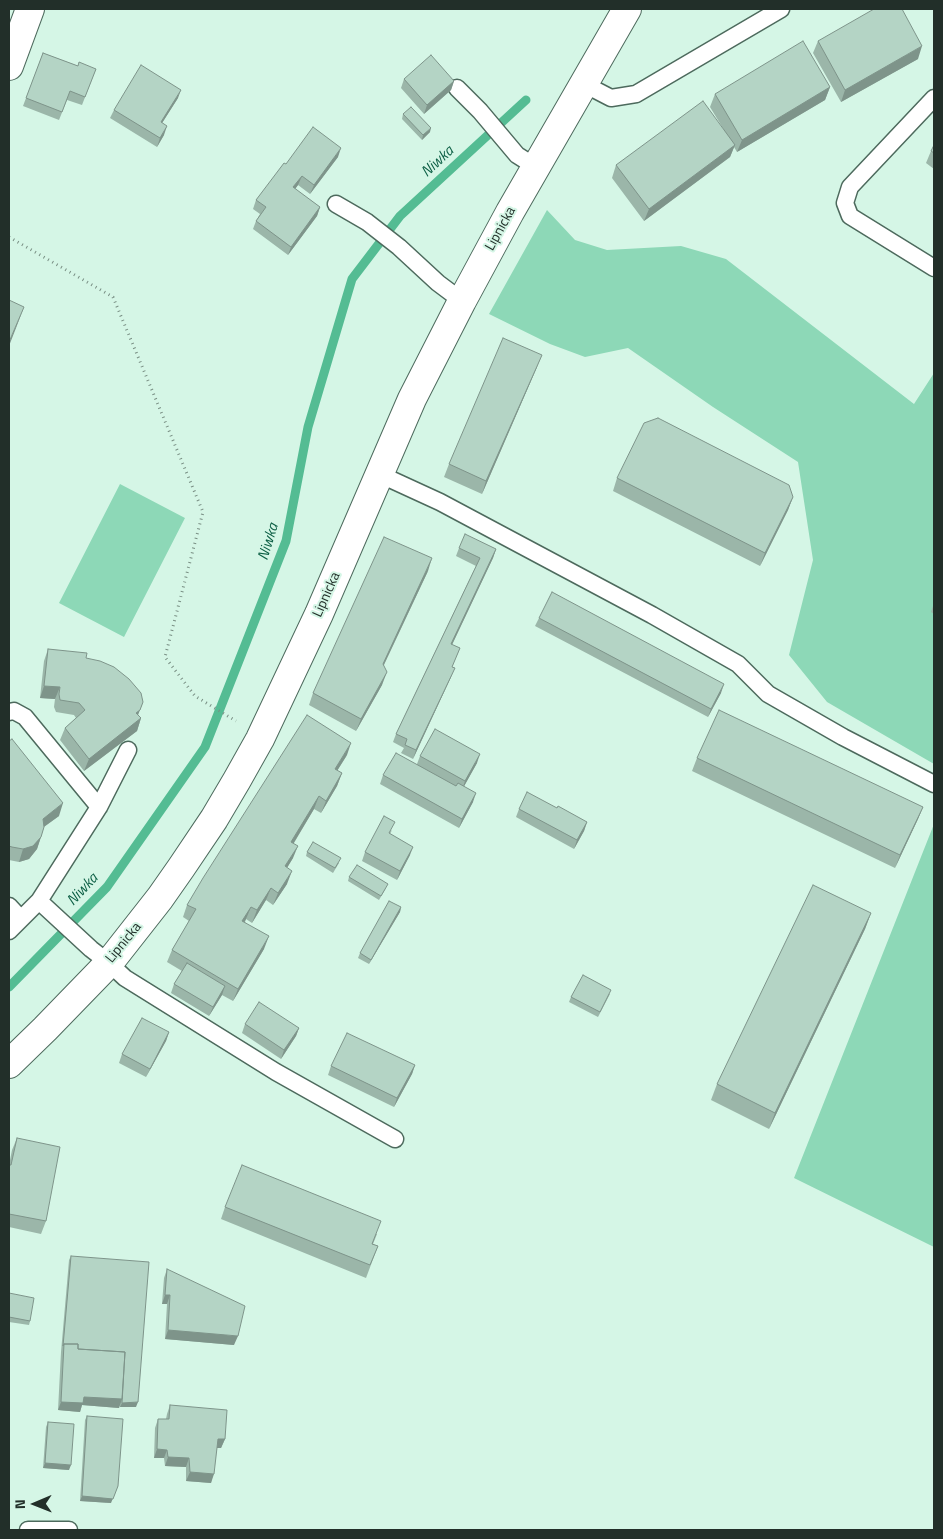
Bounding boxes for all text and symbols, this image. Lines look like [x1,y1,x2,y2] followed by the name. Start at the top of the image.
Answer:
[418,143,458,181] water label: Niwka
[482,204,520,254] street label: Lipnicka
[255,521,283,563] water label: Niwka
[310,570,344,620] street label: Lipnicka
[64,870,102,910] water label: Niwka
[103,919,145,967] street label: Lipnicka
[10,1479,60,1529] north arrow
[9,1499,30,1509] text: N

